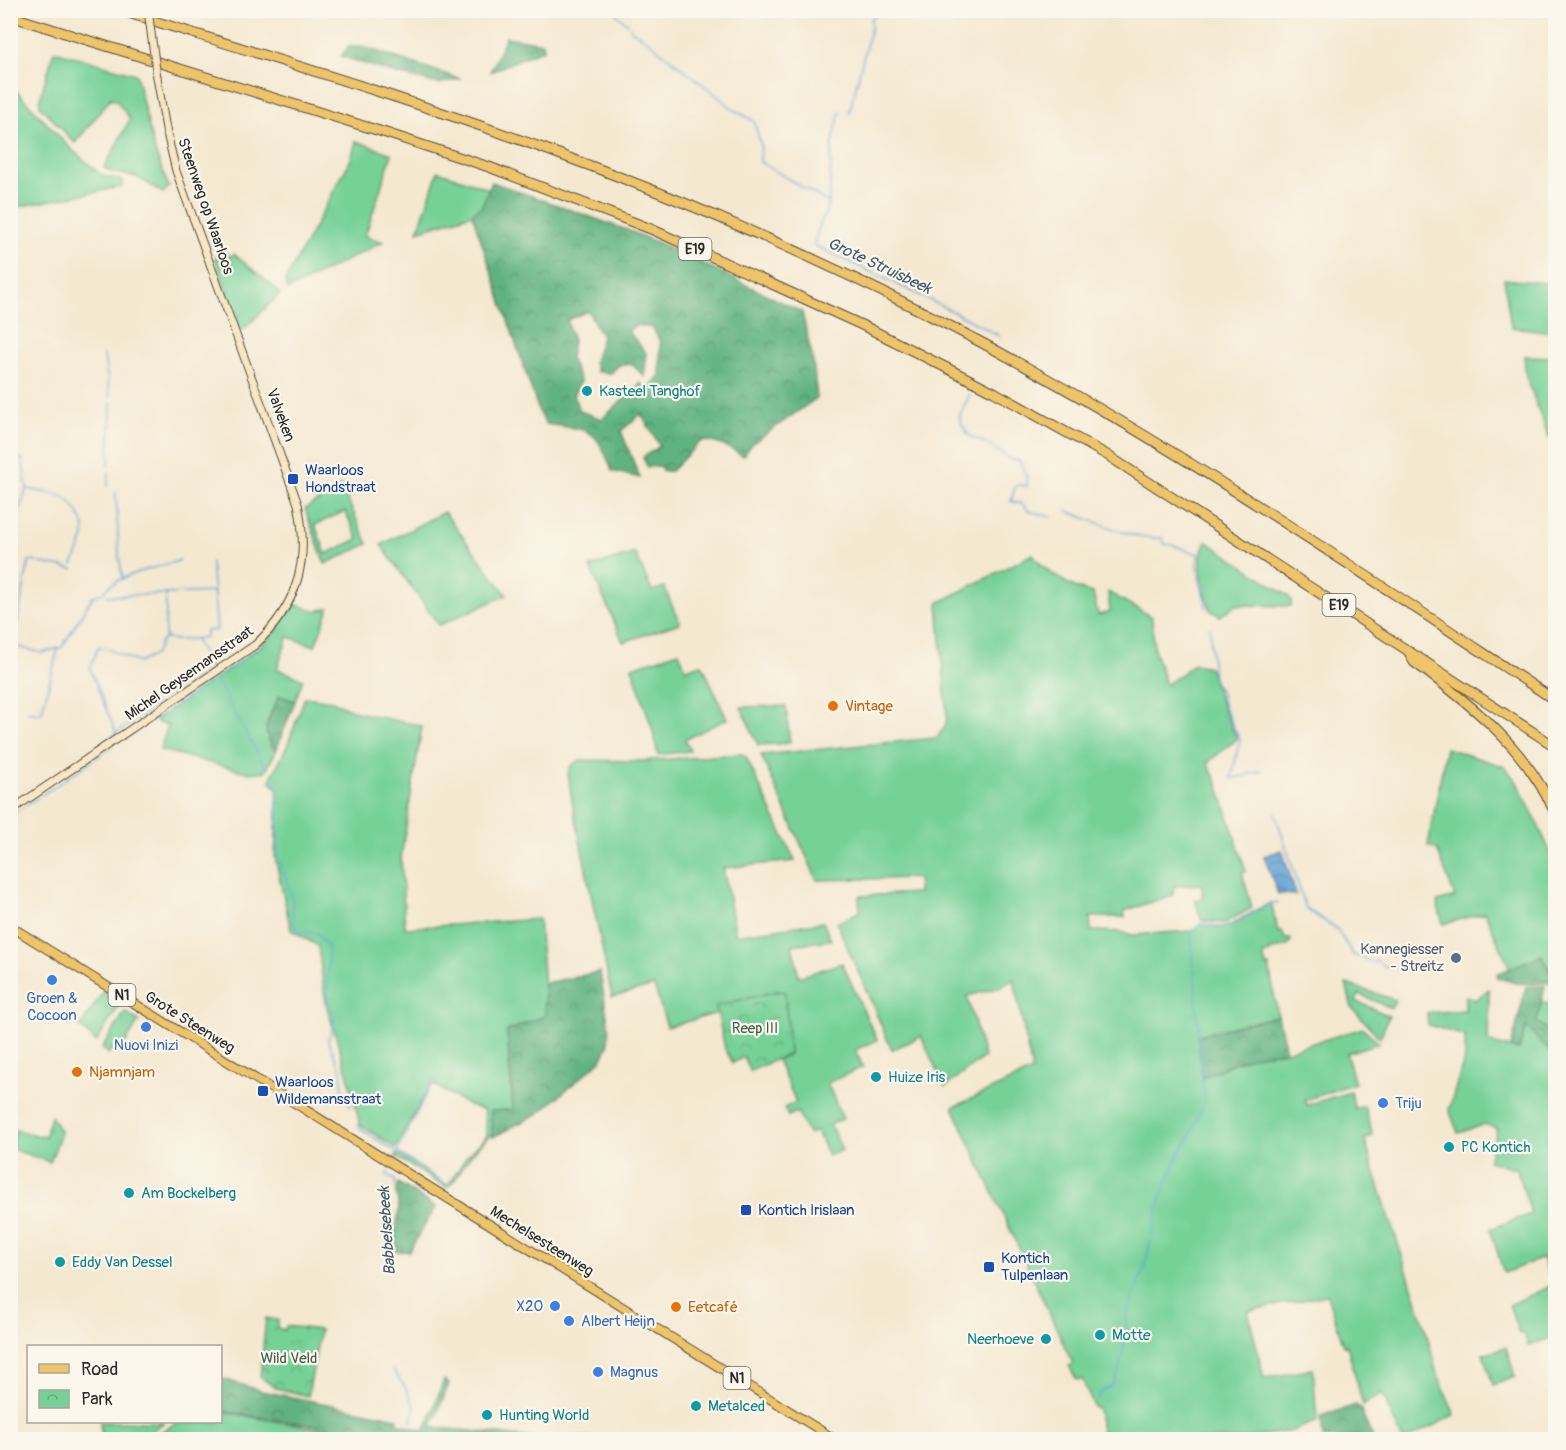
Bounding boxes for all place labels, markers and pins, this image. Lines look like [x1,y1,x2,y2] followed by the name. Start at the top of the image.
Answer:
[599,382,701,401] place label: Kasteel Tanghof
[580,384,594,398] marker: Kasteel Tanghof
[305,461,377,497] place label: Waarloos Hondstraat
[286,472,300,486] marker: Waarloos Hondstraat
[845,697,893,716] place label: Vintage
[826,699,840,713] marker: Vintage
[1360,940,1445,976] place label: Kannegiesser - Streitz
[1449,951,1463,965] marker: Kannegiesser - Streitz
[45,973,59,987] marker: Groen & Cocoon
[26,989,78,1025] place label: Groen & Cocoon
[139,1020,153,1034] marker: Nuovi Inizi
[114,1036,178,1055] place label: Nuovi Inizi
[89,1063,155,1082] place label: Njamnjam
[70,1065,84,1079] marker: Njamnjam
[888,1068,945,1087] place label: Huize Iris
[869,1070,883,1084] marker: Huize Iris
[275,1073,382,1109] place label: Waarloos Wildemansstraat
[256,1084,270,1098] marker: Waarloos Wildemansstraat
[1395,1094,1422,1113] place label: Triju
[1376,1096,1390,1110] marker: Triju
[1461,1138,1530,1157] place label: PC Kontich
[1442,1140,1456,1154] marker: PC Kontich
[141,1184,236,1203] place label: Am Bockelberg
[122,1186,136,1200] marker: Am Bockelberg
[758,1201,854,1220] place label: Kontich Irislaan
[739,1203,753,1217] marker: Kontich Irislaan
[1001,1249,1068,1285] place label: Kontich Tulpenlaan
[72,1253,173,1272] place label: Eddy Van Dessel
[53,1255,67,1269] marker: Eddy Van Dessel
[982,1260,996,1274] marker: Kontich Tulpenlaan
[517,1297,543,1316] place label: X2O
[688,1298,738,1317] place label: Eetcafé
[548,1299,562,1313] marker: X2O
[669,1300,683,1314] marker: Eetcafé
[581,1312,655,1331] place label: Albert Heijn
[562,1314,576,1328] marker: Albert Heijn
[1112,1326,1151,1345] place label: Motte
[1093,1328,1107,1342] marker: Motte
[967,1330,1035,1349] place label: Neerhoeve
[1039,1332,1053,1346] marker: Neerhoeve
[610,1363,658,1382] place label: Magnus
[591,1365,605,1379] marker: Magnus
[708,1397,765,1416] place label: Metalced
[689,1399,703,1413] marker: Metalced
[499,1406,589,1425] place label: Hunting World
[480,1408,494,1422] marker: Hunting World

